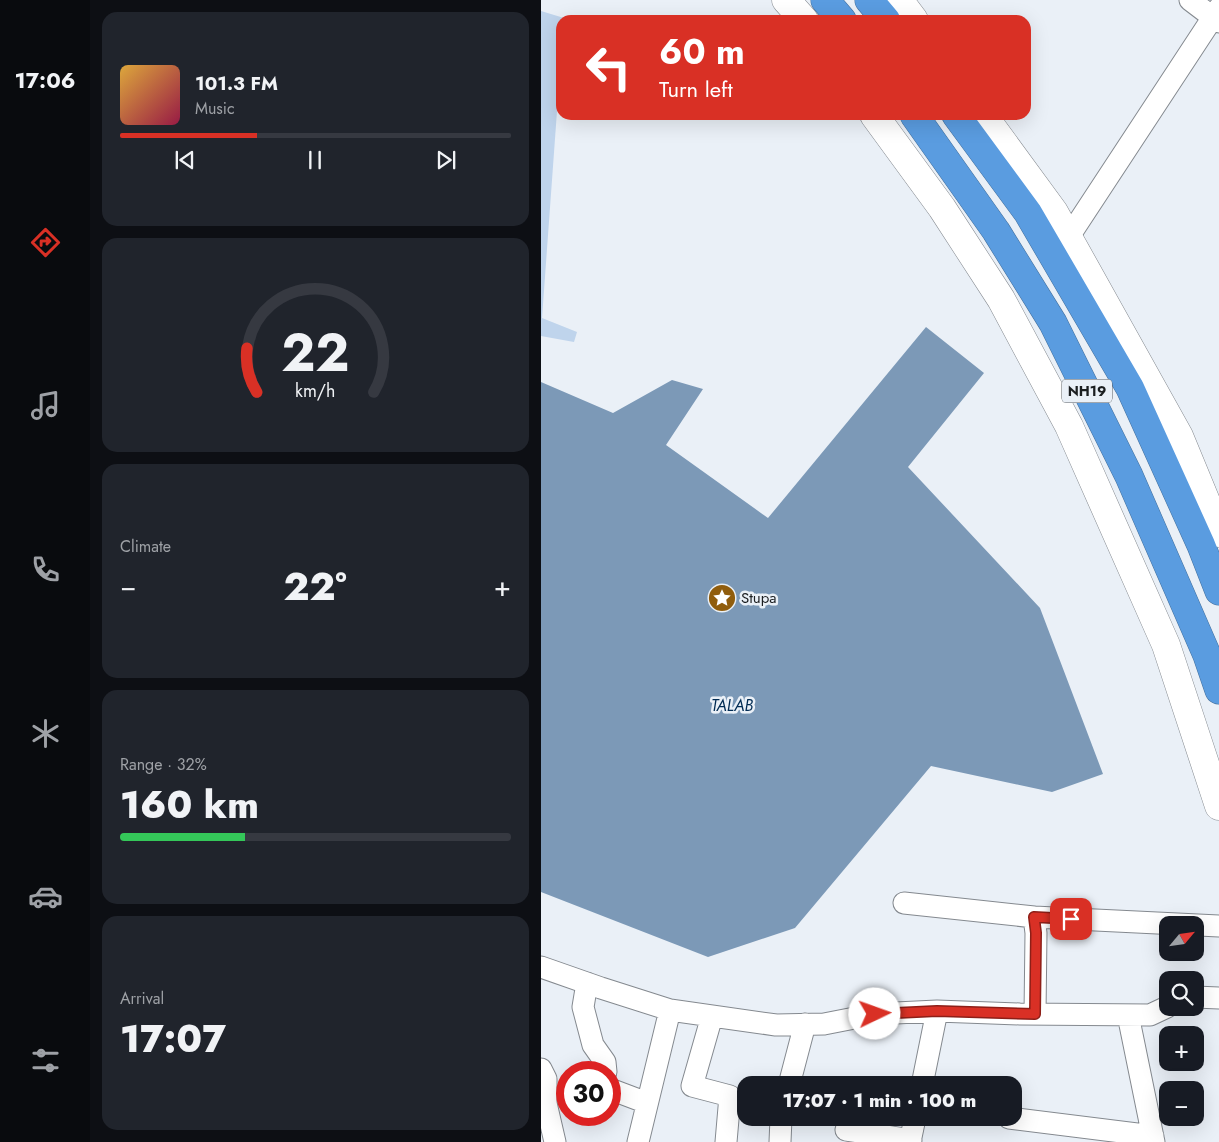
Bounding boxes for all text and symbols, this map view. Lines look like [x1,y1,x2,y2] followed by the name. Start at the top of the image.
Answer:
[659,27,745,77] text: 60 m
[576,35,641,100] icon: left
[15,64,75,96] text: 17:06
[195,70,278,97] text: 101.3 FM
[659,73,733,105] text: Turn left
[195,97,235,120] text: Music
[171,146,199,174] icon: previous
[301,146,329,174] icon: pause
[432,146,460,174] icon: next
[28,225,63,260] icon: directions
[281,315,350,391] text: 22
[295,378,336,404] text: km/h
[1062,380,1112,402] road number: NH19
[28,388,63,423] icon: music
[120,535,171,558] text: Climate
[28,552,63,587] icon: phone
[283,559,347,614] text: 22°
[120,566,137,607] text: −
[494,566,511,607] text: +
[707,583,737,613] place icon: Stupa
[741,587,776,609] place label: Stupa
[711,694,753,717] water label: TALAB
[28,716,63,751] icon: climate
[120,753,207,776] text: Range · 32%
[120,777,259,832] text: 160 km
[28,879,63,914] icon: car
[1050,898,1092,940] pin
[1057,905,1085,933] icon: arrive
[1159,916,1203,961] north arrow
[1159,916,1204,1126] map controls
[1159,971,1204,1016] button: search
[120,987,164,1010] text: Arrival
[848,987,900,1039] position arrow
[120,1011,226,1066] text: 17:07
[1159,1026,1204,1071] button: +
[28,1043,63,1078] icon: filters
[556,1061,621,1126] speed limit sign: 30
[1159,1081,1204,1126] button: −
[783,1087,976,1114] text: 17:07 · 1 min · 100 m

